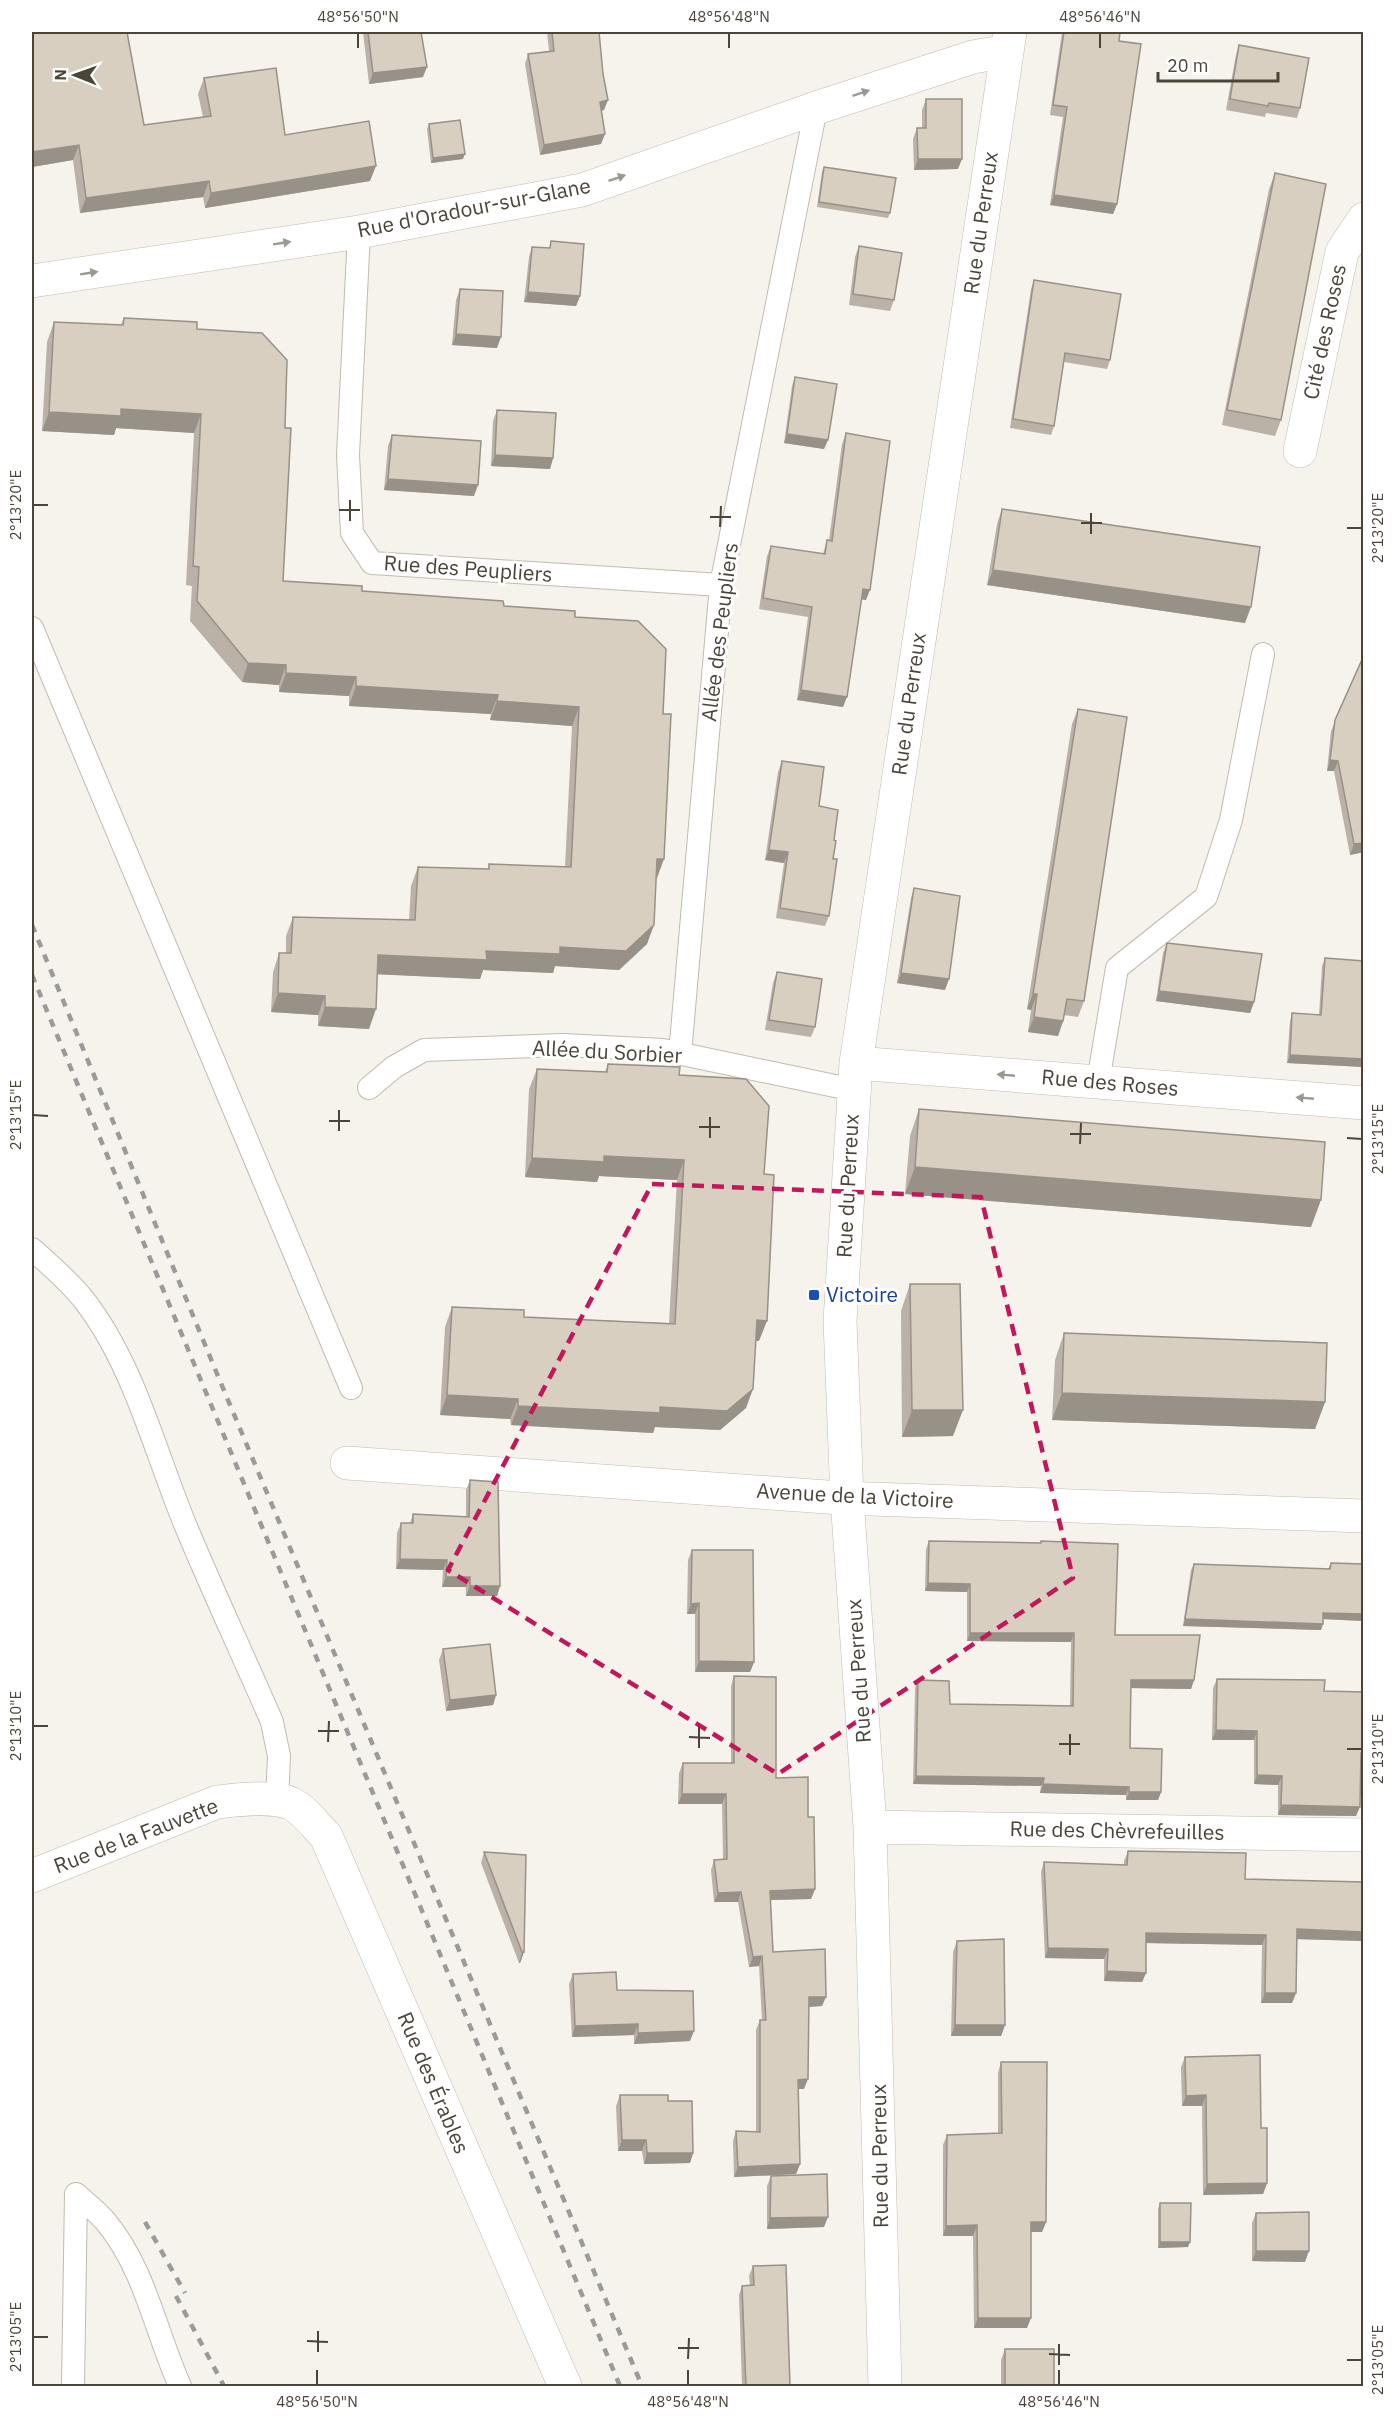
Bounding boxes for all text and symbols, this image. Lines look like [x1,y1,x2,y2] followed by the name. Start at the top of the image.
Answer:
[317,7,399,26] text: 48°56'50"N
[688,7,770,26] text: 48°56'48"N
[1059,7,1141,26] text: 48°56'46"N
[45,45,105,105] north arrow
[1158,45,1278,83] scale bar
[1167,54,1209,77] text: 20 m
[50,69,70,81] text: N
[852,88,870,97] one-way arrow
[956,149,1004,296] street label: Rue du Perreux
[355,171,593,243] street label: Rue d'Oradour-sur-Glane
[608,172,626,182] one-way arrow
[273,239,292,248] one-way arrow
[1296,261,1352,402] street label: Cité des Roses
[80,268,99,277] one-way arrow
[6,470,25,540] text: 2°13'20"E
[1368,493,1387,563] text: 2°13'20"E
[694,541,744,723] street label: Allée des Peupliers
[383,548,553,588] street label: Rue des Peupliers
[884,630,932,777] street label: Rue du Perreux
[531,1033,683,1069] street label: Allée du Sorbier
[1040,1062,1180,1102] street label: Rue des Roses
[997,1070,1016,1079] one-way arrow
[6,1080,25,1150] text: 2°13'15"E
[1296,1094,1315,1103] one-way arrow
[1368,1104,1387,1174] text: 2°13'15"E
[829,1113,865,1259] street label: Rue du Perreux
[826,1280,898,1308] place label: Victoire
[807,1288,821,1302] marker: Victoire
[756,1476,954,1514] street label: Avenue de la Victoire
[839,1598,877,1744] street label: Rue du Perreux
[6,1691,25,1761] text: 2°13'10"E
[1368,1714,1387,1784] text: 2°13'10"E
[49,1791,222,1879] street label: Rue de la Fauvette
[1009,1814,1225,1846] street label: Rue des Chèvrefeuilles
[391,2007,476,2158] street label: Rue des Érables
[864,2083,894,2228] street label: Rue du Perreux
[6,2302,25,2372] text: 2°13'05"E
[1368,2325,1387,2395] text: 2°13'05"E
[276,2392,358,2411] text: 48°56'50"N
[647,2392,729,2411] text: 48°56'48"N
[1018,2392,1100,2411] text: 48°56'46"N

